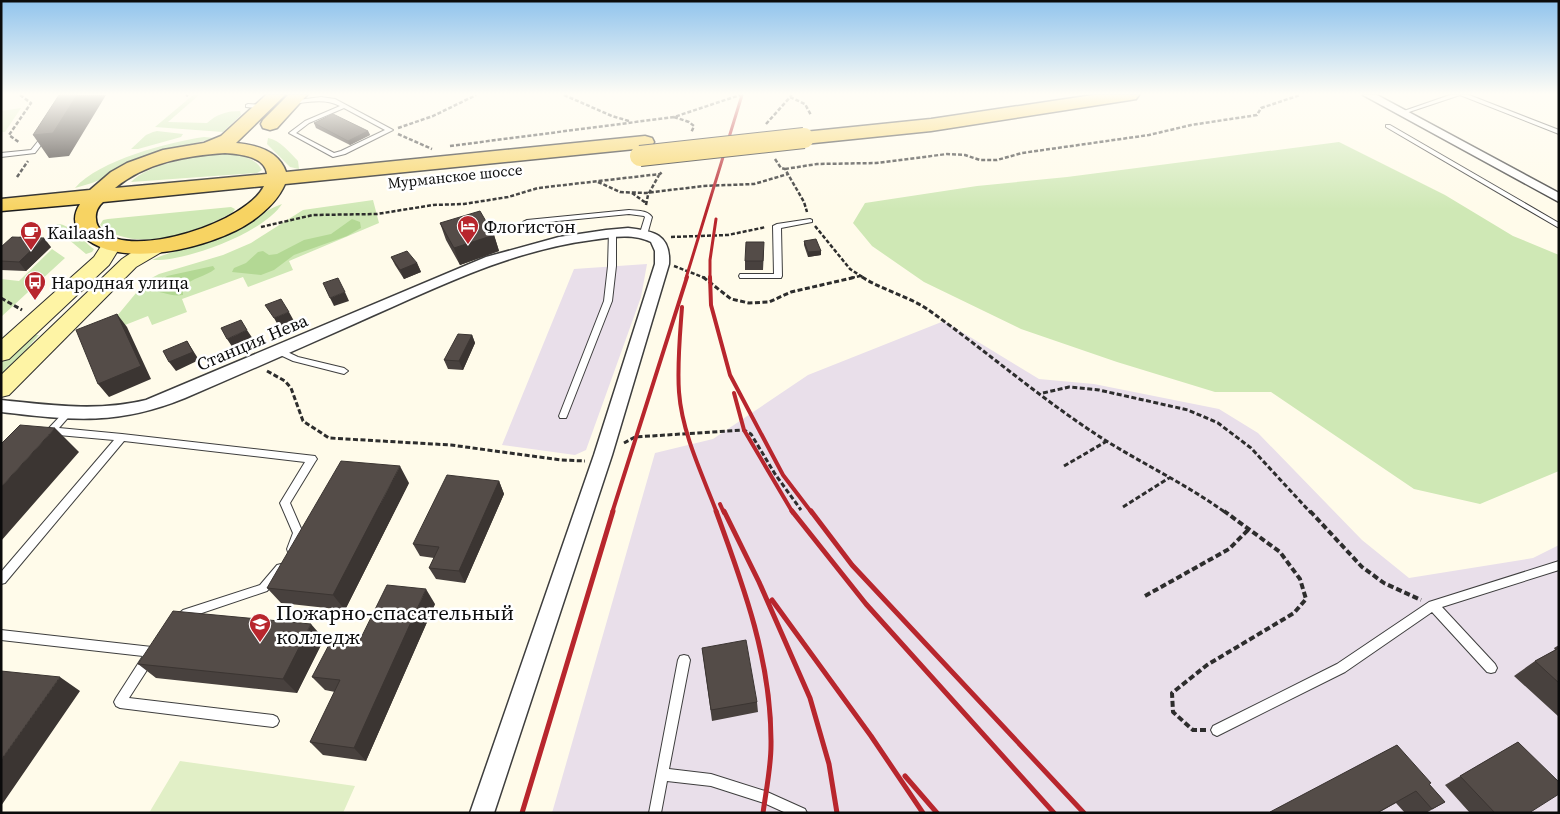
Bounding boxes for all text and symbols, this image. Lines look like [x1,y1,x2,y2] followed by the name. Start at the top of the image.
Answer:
[387,158,524,194] street label: Мурманское шоссе
[456,214,480,245] hotel icon: Флогистон
[484,214,576,239] place label: Флогистон
[19,220,43,251] cafe icon: Kailaash
[47,220,115,245] place label: Kailaash
[23,270,47,301] bus stop icon: Народная улица
[51,270,190,295] place label: Народная улица
[193,307,312,377] street label: Станция Нева
[276,598,514,651] place label: Пожарно-спасательный колледж
[248,612,272,643] school or university icon: Пожарно-спасательный колледж

